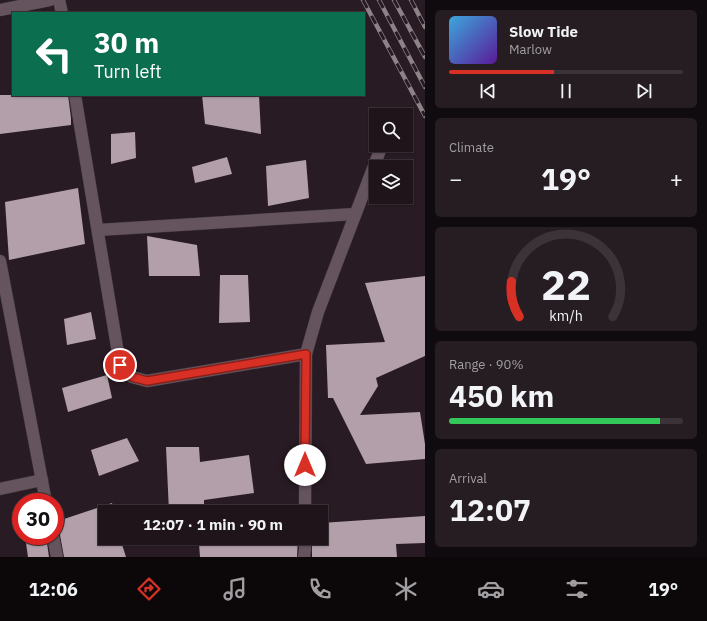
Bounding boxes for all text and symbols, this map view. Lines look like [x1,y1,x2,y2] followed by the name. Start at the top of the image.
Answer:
[509,22,578,41] text: Slow Tide
[94,24,159,61] text: 30 m
[28,28,80,80] icon: left
[509,41,552,58] text: Marlow
[94,60,162,83] text: Turn left
[477,80,499,102] icon: previous
[555,80,577,102] icon: pause
[633,80,655,102] icon: next
[369,108,413,204] map controls
[369,108,413,152] button: search
[449,139,494,156] text: Climate
[541,159,591,198] text: 19°
[369,160,413,204] button: layers
[449,164,462,193] text: −
[670,164,683,193] text: +
[541,256,591,310] text: 22
[549,305,583,324] text: km/h
[103,348,137,382] pin
[109,354,131,376] icon: arrive
[449,356,523,373] text: Range · 90%
[449,376,554,415] text: 450 km
[284,444,326,486] position arrow
[449,470,487,487] text: Arrival
[449,490,531,529] text: 12:07
[12,493,64,545] speed limit sign: 30
[143,515,283,534] text: 12:07 · 1 min · 90 m
[135,575,163,603] icon: directions
[221,575,249,603] icon: music
[306,575,334,603] icon: phone
[392,575,420,603] icon: climate
[477,575,505,603] icon: car
[563,575,591,603] icon: filters
[29,578,78,601] text: 12:06
[648,578,678,601] text: 19°

